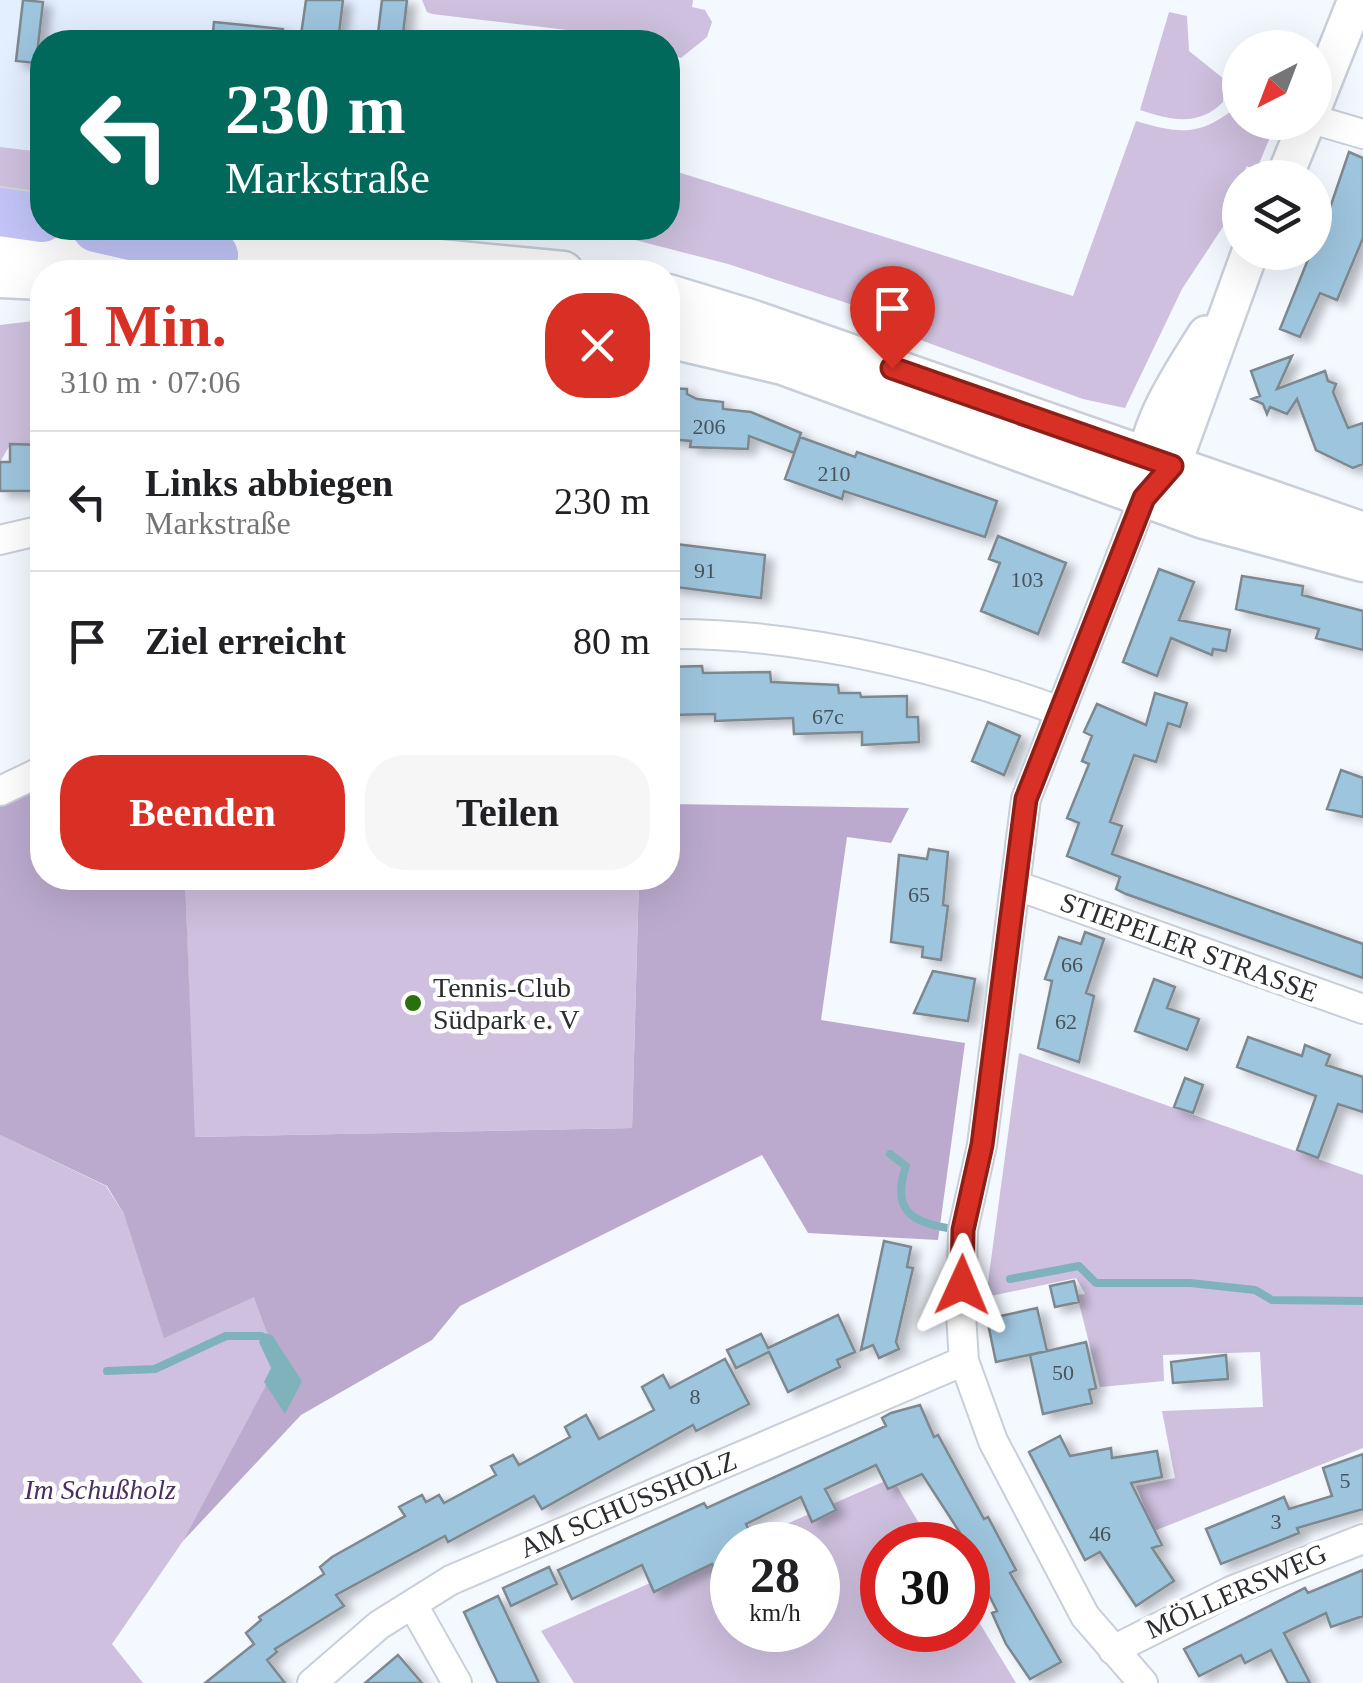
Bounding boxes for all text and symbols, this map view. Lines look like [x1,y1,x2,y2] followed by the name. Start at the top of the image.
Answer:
[1222,30,1332,140] north arrow
[1222,30,1332,270] map controls
[60,70,190,200] icon: left
[225,71,406,148] text: 230 m
[225,153,430,203] text: Markstraße
[1222,160,1332,270] button: layers
[850,266,935,369] pin
[865,281,920,336] icon: arrive
[60,293,227,359] text: 1 Min.
[545,293,650,398] button: close
[60,364,240,400] text: 310 m · 07:06
[693,414,726,439] house number: 206
[818,461,851,486] house number: 210
[145,462,393,504] text: Links abbiegen
[60,474,115,529] icon: left
[554,480,650,522] text: 230 m
[145,505,291,541] text: Markstraße
[694,558,716,583] house number: 91
[1011,567,1044,592] house number: 103
[60,614,115,669] icon: arrive
[145,620,346,662] text: Ziel erreicht
[573,620,650,662] text: 80 m
[812,704,844,729] house number: 67c
[60,755,345,870] button: Beenden
[365,755,650,870] button: Teilen
[908,882,930,907] house number: 65
[1056,886,1322,1008] street label: STIEPELER STRASSE
[1061,952,1083,977] house number: 66
[433,972,579,1035] place label: Tennis-Club Südpark e. V
[402,992,424,1014] marker: Tennis-Club Südpark e. V
[1055,1009,1077,1034] house number: 62
[910,1233,1014,1337] position arrow
[1052,1360,1074,1385] house number: 50
[690,1384,701,1409] house number: 8
[515,1444,741,1564] street label: AM SCHUSSHOLZ
[1340,1468,1351,1493] house number: 5
[23,1474,176,1505] park label: Im Schußholz
[1271,1509,1282,1534] house number: 3
[1089,1521,1111,1546] house number: 46
[860,1522,990,1652] speed limit sign: 30
[1141,1537,1331,1645] street label: MÖLLERSWEG
[750,1547,800,1603] text: 28
[749,1599,801,1626] text: km/h

